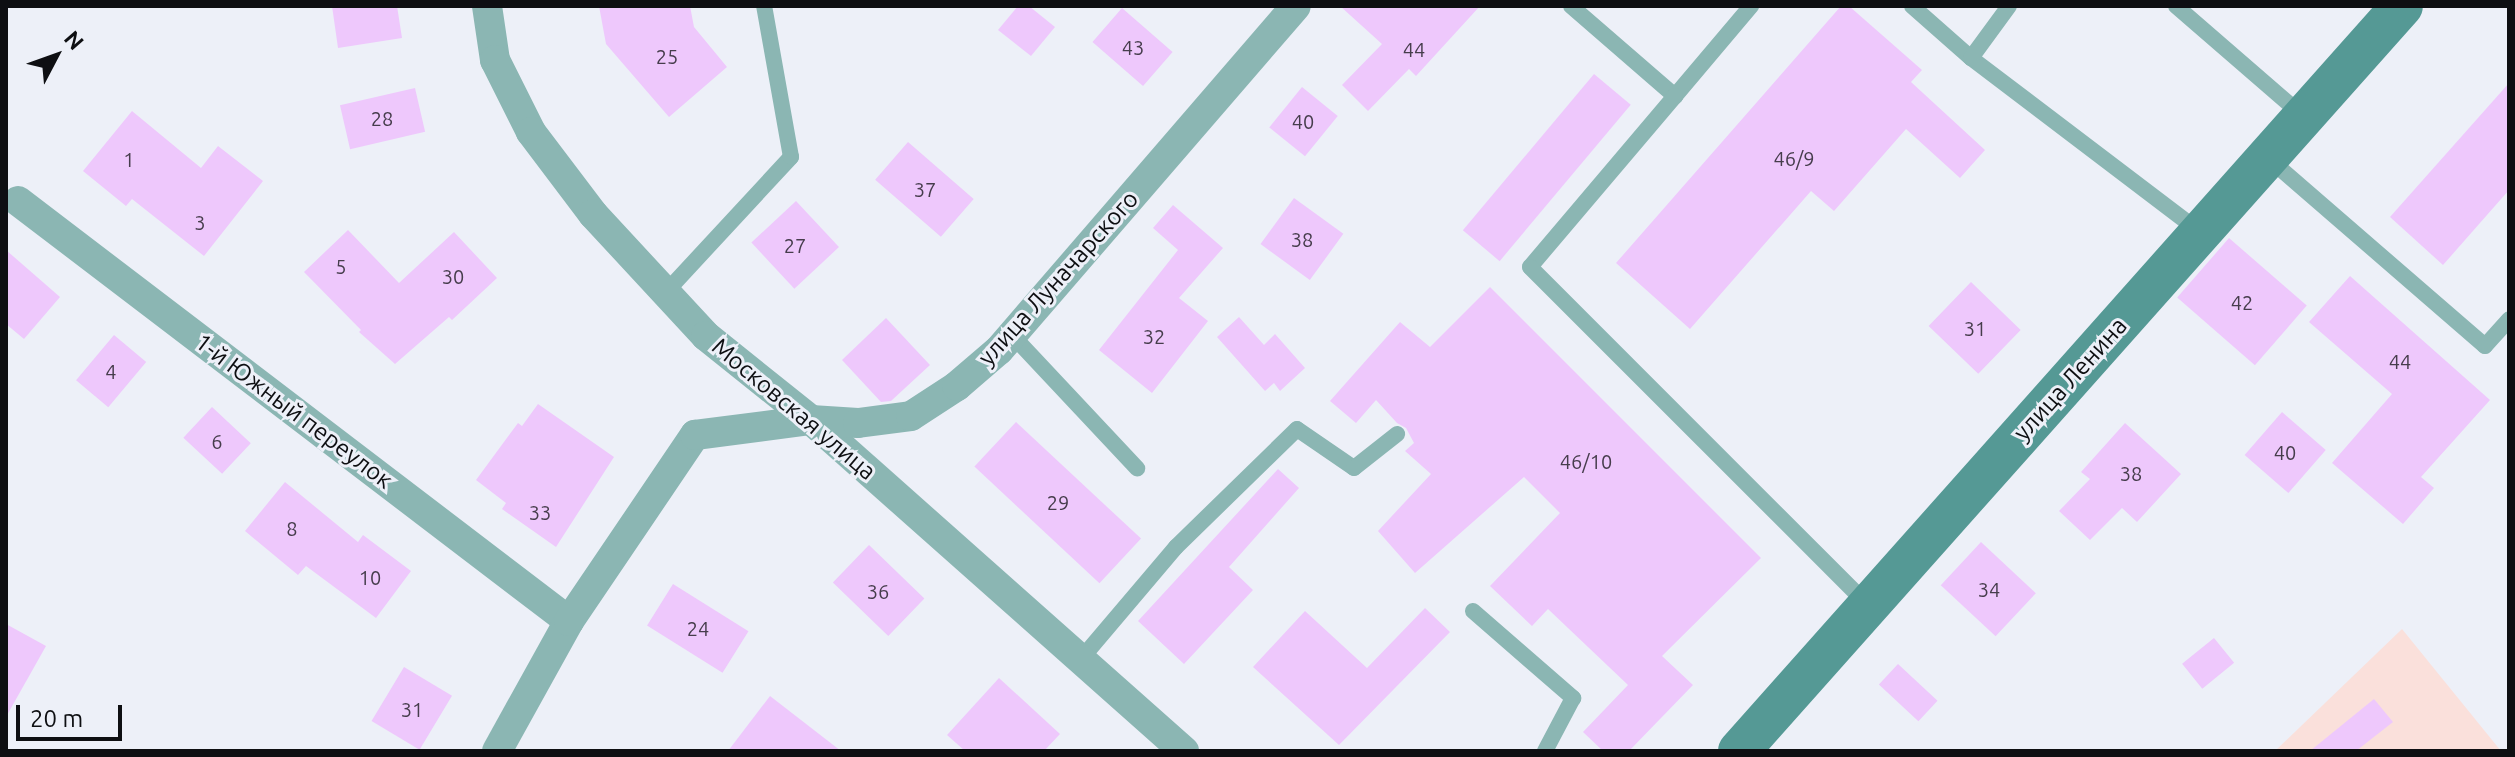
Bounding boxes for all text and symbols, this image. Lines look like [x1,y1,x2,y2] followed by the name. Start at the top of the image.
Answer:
[16,16,96,96] north arrow
[60,26,89,54] text: N
[1122,35,1144,59] house number: 43
[1403,37,1425,61] house number: 44
[656,44,678,68] house number: 25
[371,106,393,130] house number: 28
[1292,109,1314,133] house number: 40
[1773,146,1815,170] house number: 46/9
[123,147,135,171] house number: 1
[914,177,936,201] house number: 37
[972,185,1144,371] street label: улица Луначарского
[194,210,206,234] house number: 3
[1291,227,1313,251] house number: 38
[784,233,806,257] house number: 27
[335,254,347,278] house number: 5
[442,264,464,288] house number: 30
[2231,290,2253,314] house number: 42
[2007,312,2133,446] street label: улица Ленина
[1964,316,1986,340] house number: 31
[1143,324,1165,348] house number: 32
[190,327,398,495] street label: 1-й Южный переулок
[706,332,882,486] street label: Московская улица
[2389,349,2411,373] house number: 44
[105,359,117,383] house number: 4
[211,429,223,453] house number: 6
[2274,440,2296,464] house number: 40
[1560,449,1612,473] house number: 46/10
[2120,461,2142,485] house number: 38
[1047,490,1069,514] house number: 29
[529,500,551,524] house number: 33
[286,516,298,540] house number: 8
[359,565,381,589] house number: 10
[1978,577,2000,601] house number: 34
[867,579,889,603] house number: 36
[687,616,709,640] house number: 24
[20,689,126,739] scale bar
[401,697,423,721] house number: 31
[30,705,83,732] text: 20 m

